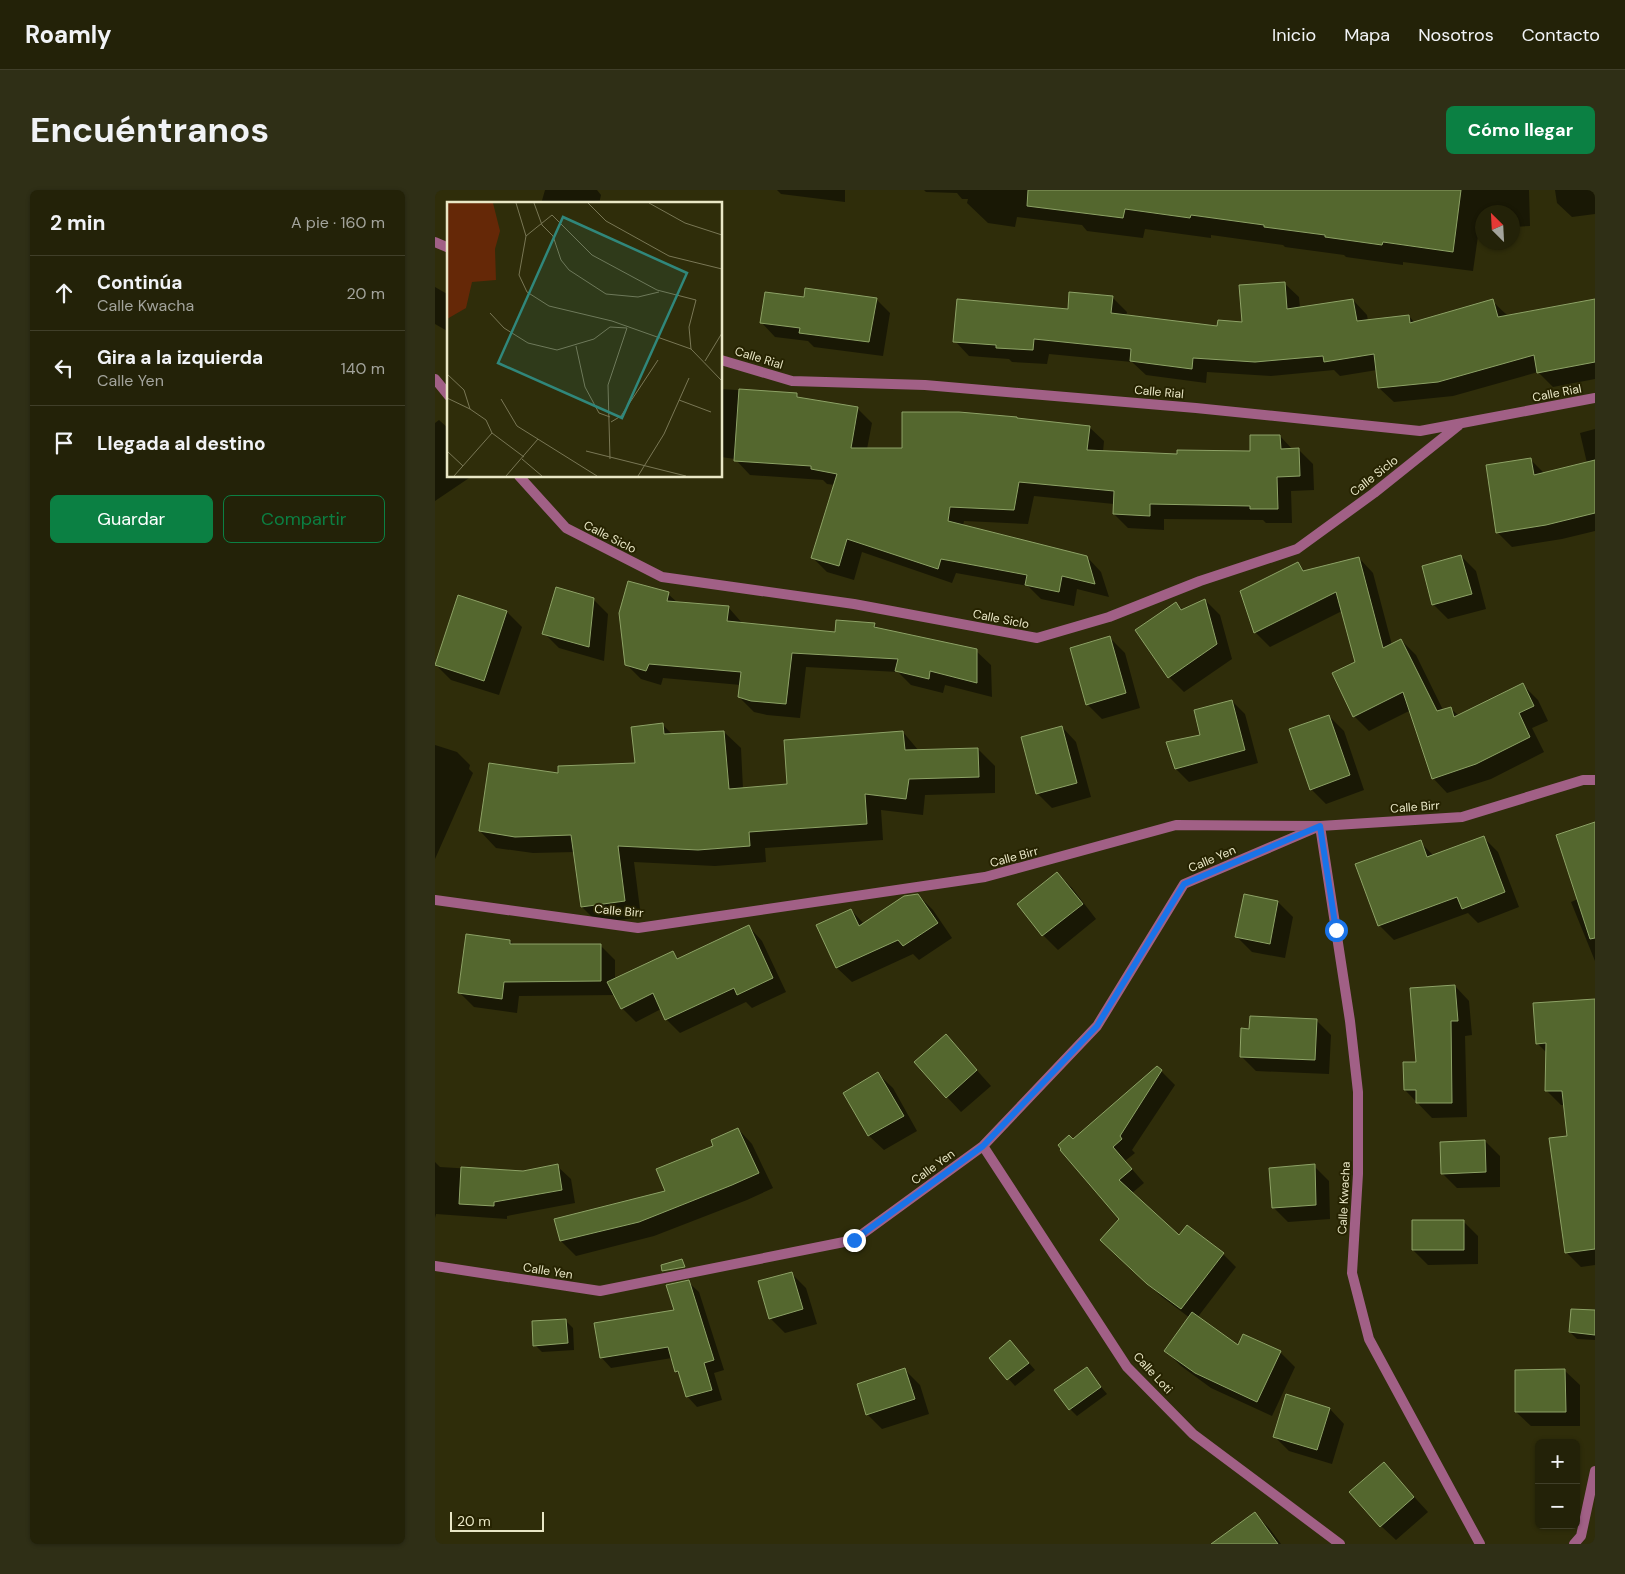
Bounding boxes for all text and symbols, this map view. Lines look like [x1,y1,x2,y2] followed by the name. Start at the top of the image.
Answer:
[25,19,112,50] text: Roamly
[1272,23,1316,47] text: Inicio
[1344,23,1390,47] text: Mapa
[1418,23,1494,47] text: Nosotros
[1522,23,1600,47] text: Contacto
[1446,106,1595,154] button: Cómo llegar
[30,107,269,153] text: Encuéntranos
[447,202,723,478] inset map
[1475,205,1520,250] north arrow
[50,209,106,237] text: 2 min
[291,212,385,233] text: A pie · 160 m
[97,270,182,295] text: Continúa
[50,279,78,307] icon: ahead
[346,283,385,304] text: 20 m
[97,295,194,316] text: Calle Kwacha
[733,343,785,373] street label: Calle Rial
[97,345,263,370] text: Gira a la izquierda
[50,354,78,382] icon: left
[341,358,385,379] text: 140 m
[97,370,164,391] text: Calle Yen
[1531,380,1583,406] street label: Calle Rial
[1134,382,1184,402] street label: Calle Rial
[50,429,78,457] icon: arrive
[97,431,266,456] text: Llegada al destino
[1347,452,1401,500] street label: Calle Siclo
[50,495,213,543] button: Guardar
[223,495,385,543] button: Compartir
[581,517,639,557] street label: Calle Siclo
[971,606,1031,632] street label: Calle Siclo
[1390,797,1441,817] street label: Calle Birr
[1186,842,1238,876] street label: Calle Yen
[988,843,1041,871] street label: Calle Birr
[594,901,645,921] street label: Calle Birr
[1325,919,1348,942] route start
[908,1146,958,1188] street label: Calle Yen
[1334,1161,1354,1235] street label: Calle Kwacha
[843,1229,866,1252] route end
[522,1259,574,1283] street label: Calle Yen
[1130,1349,1176,1397] street label: Calle Loti
[1535,1439,1580,1529] map controls
[1535,1439,1580,1484] button: +
[1535,1484,1580,1529] button: −
[450,1509,544,1532] scale bar
[457,1512,491,1530] text: 20 m

